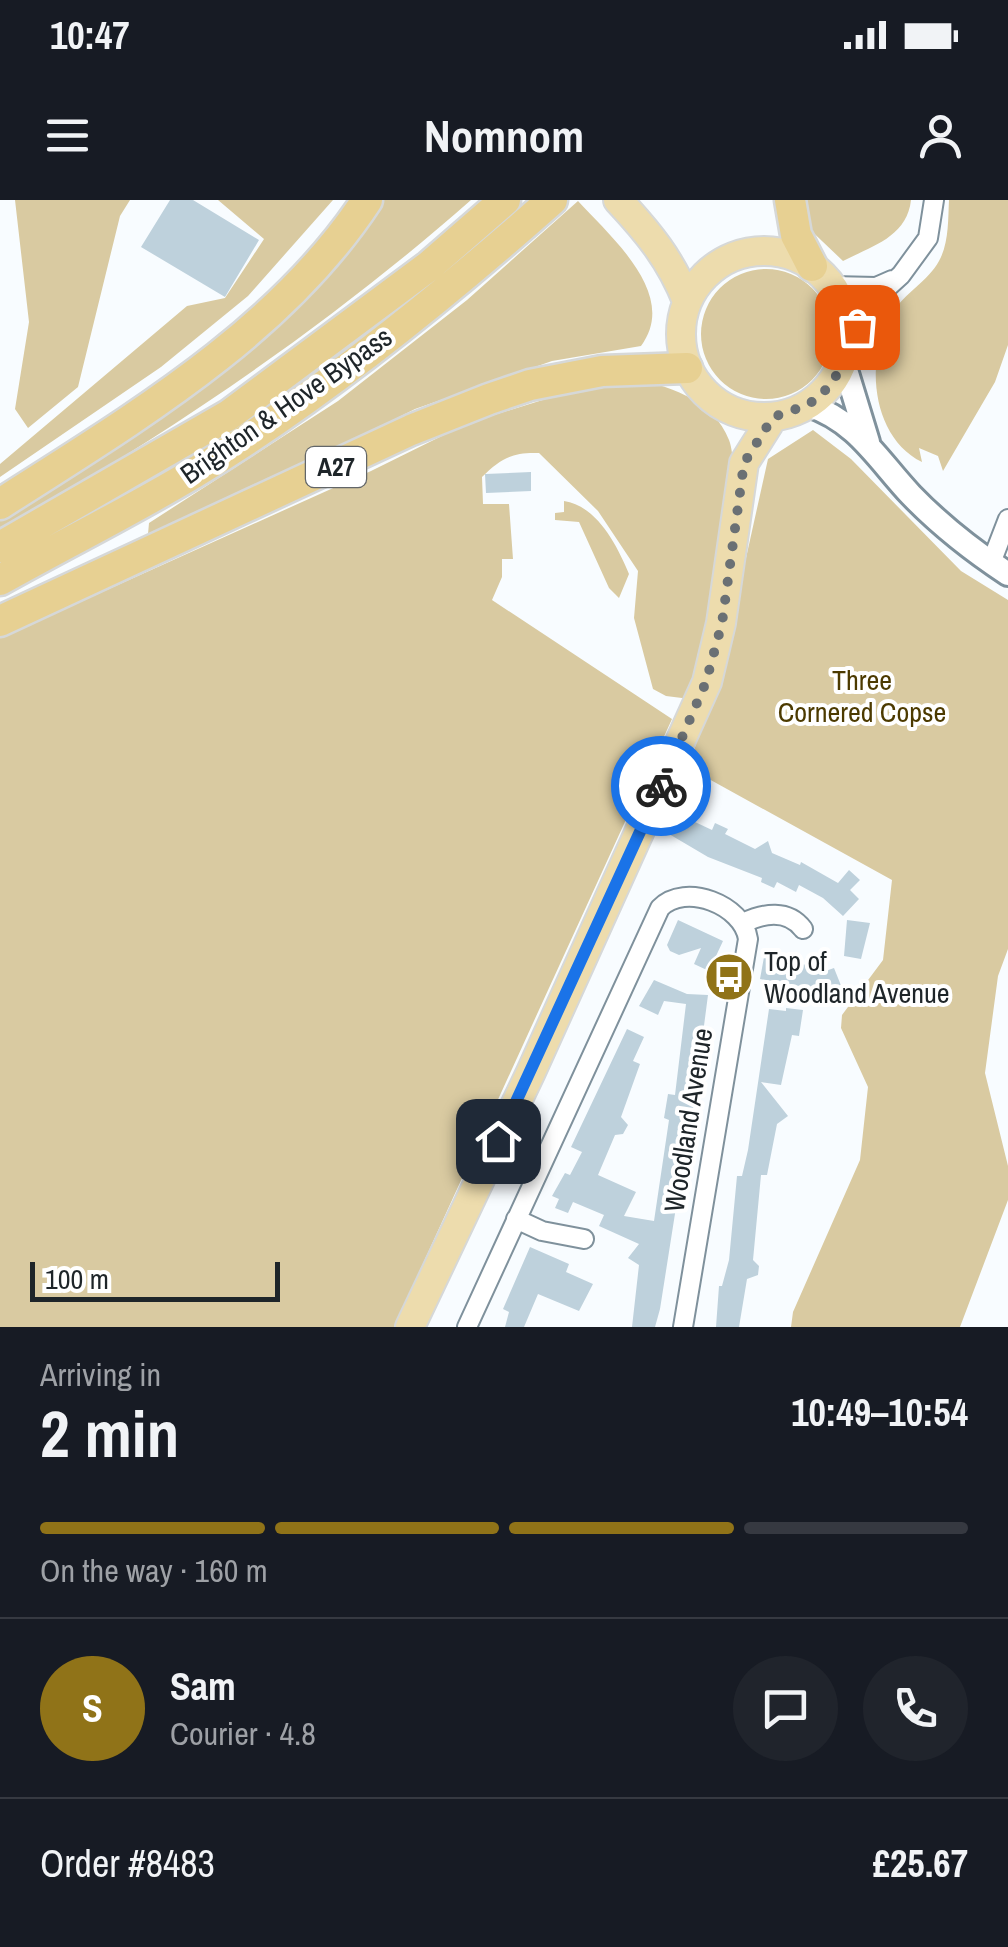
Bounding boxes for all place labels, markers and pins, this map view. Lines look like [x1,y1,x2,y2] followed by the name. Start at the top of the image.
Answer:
[815,285,900,370] pin
[764,942,950,1012] place label: Top of Woodland Avenue
[703,951,755,1003] bus stop icon: Top of Woodland Avenue
[456,1099,541,1184] pin

